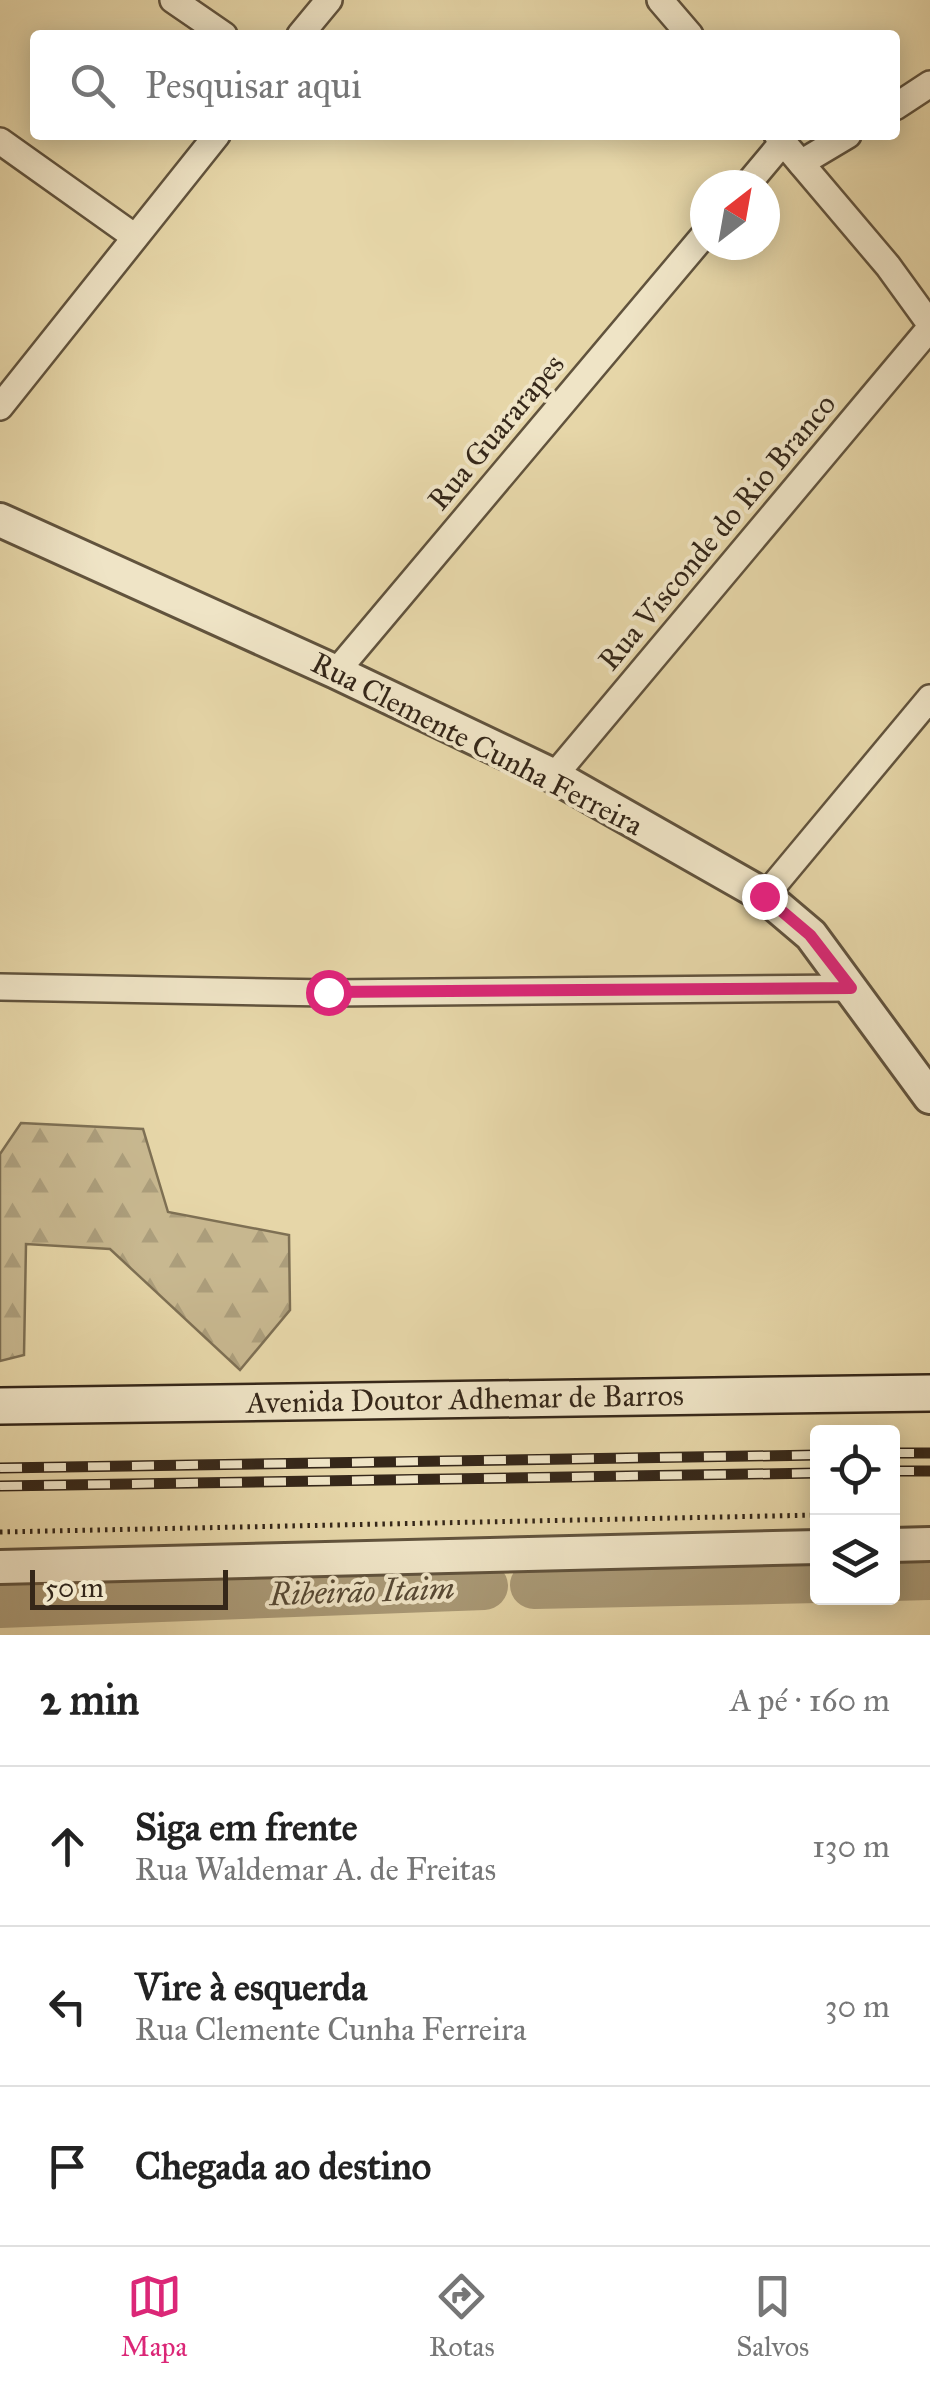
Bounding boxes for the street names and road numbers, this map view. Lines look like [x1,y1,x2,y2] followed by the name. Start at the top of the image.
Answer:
[420,347,572,517] street label: Rua Guararapes
[591,386,843,678] street label: Rua Visconde do Rio Branco
[305,645,649,844] street label: Rua Clemente Cunha Ferreira
[244,1377,684,1421] street label: Avenida Doutor Adhemar de Barros

